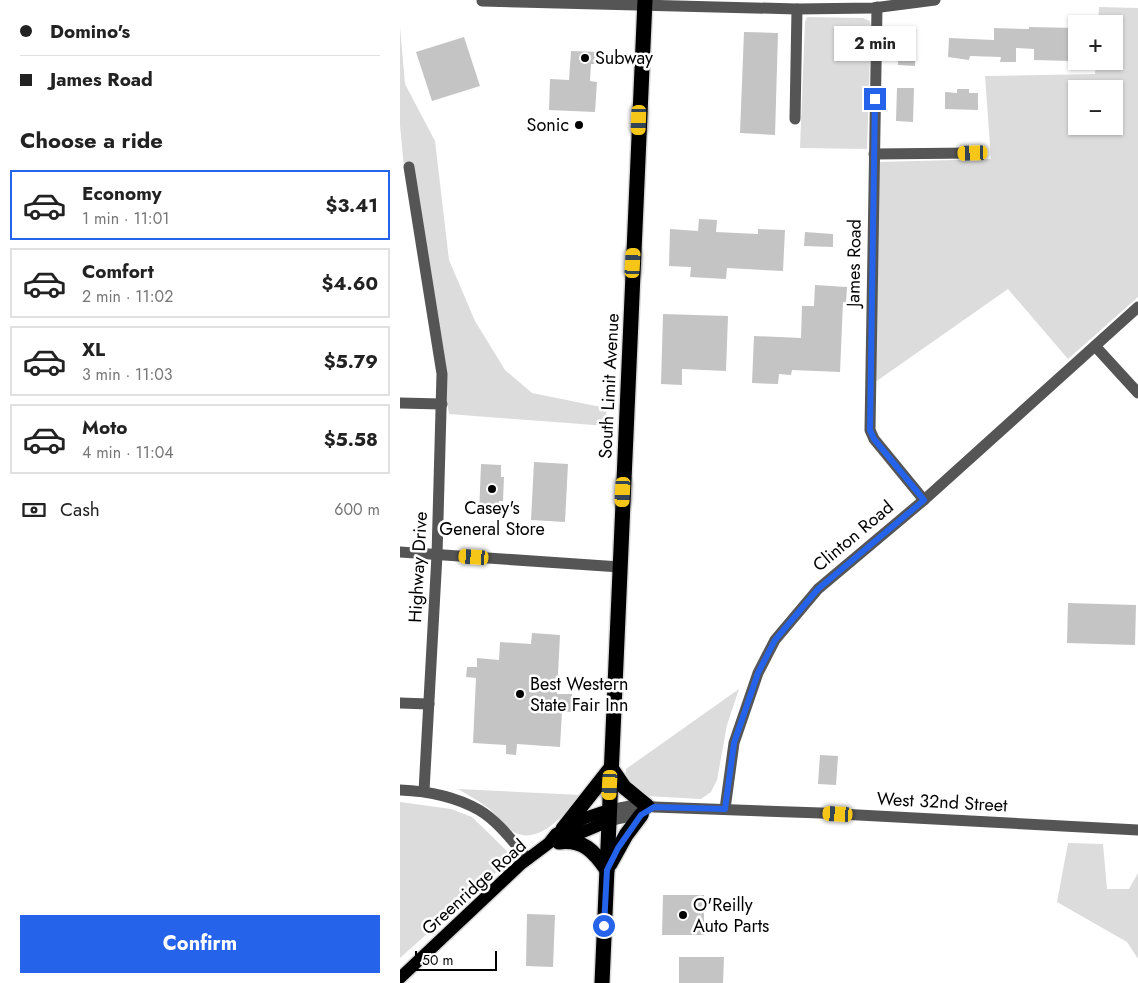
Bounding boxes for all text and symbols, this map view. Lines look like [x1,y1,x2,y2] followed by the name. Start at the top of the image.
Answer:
[1068,15,1123,135] map controls
[1068,15,1123,70] button: +
[50,18,130,45] text: Domino's
[834,27,916,62] callout: 2 min
[854,32,896,55] text: 2 min
[595,45,653,71] place label: Subway
[579,52,591,64] marker: Subway
[50,66,153,93] text: James Road
[1068,80,1123,135] button: −
[864,88,886,110] route end
[630,105,647,135] car
[527,112,569,138] place label: Sonic
[573,119,585,131] marker: Sonic
[20,124,163,156] text: Choose a ride
[957,145,988,161] car
[82,180,162,207] text: Economy
[22,183,67,228] icon: car
[326,192,378,219] text: $3.41
[82,207,169,230] text: 1 min · 11:01
[840,219,868,309] street label: James Road
[624,248,641,278] car
[82,258,154,285] text: Comfort
[22,261,67,306] icon: car
[322,270,378,297] text: $4.60
[82,285,173,308] text: 2 min · 11:02
[592,313,626,459] street label: South Limit Avenue
[82,336,105,363] text: XL
[22,339,67,384] icon: car
[324,348,378,375] text: $5.79
[82,363,173,386] text: 3 min · 11:03
[82,414,127,441] text: Moto
[22,417,67,462] icon: car
[324,426,378,453] text: $5.58
[82,441,174,464] text: 4 min · 11:04
[614,477,631,507] car
[486,483,498,495] marker: Casey's General Store
[807,494,899,578] street label: Clinton Road
[439,495,545,542] place label: Casey's General Store
[20,496,48,524] icon: cash
[60,496,100,523] text: Cash
[334,498,380,521] text: 600 m
[402,511,434,623] street label: Highway Drive
[458,548,489,566] car
[530,671,629,718] place label: Best Western State Fair Inn
[514,688,526,700] marker: Best Western State Fair Inn
[601,770,618,800] car
[876,786,1009,818] street label: West 32nd Street
[822,806,853,822] car
[416,833,532,941] street label: Greenridge Road
[693,892,769,939] place label: O'Reilly Auto Parts
[677,909,689,921] marker: O'Reilly Auto Parts
[20,915,380,973] button: Confirm
[593,915,615,937] route start
[415,948,498,971] scale bar
[422,950,453,970] text: 50 m

